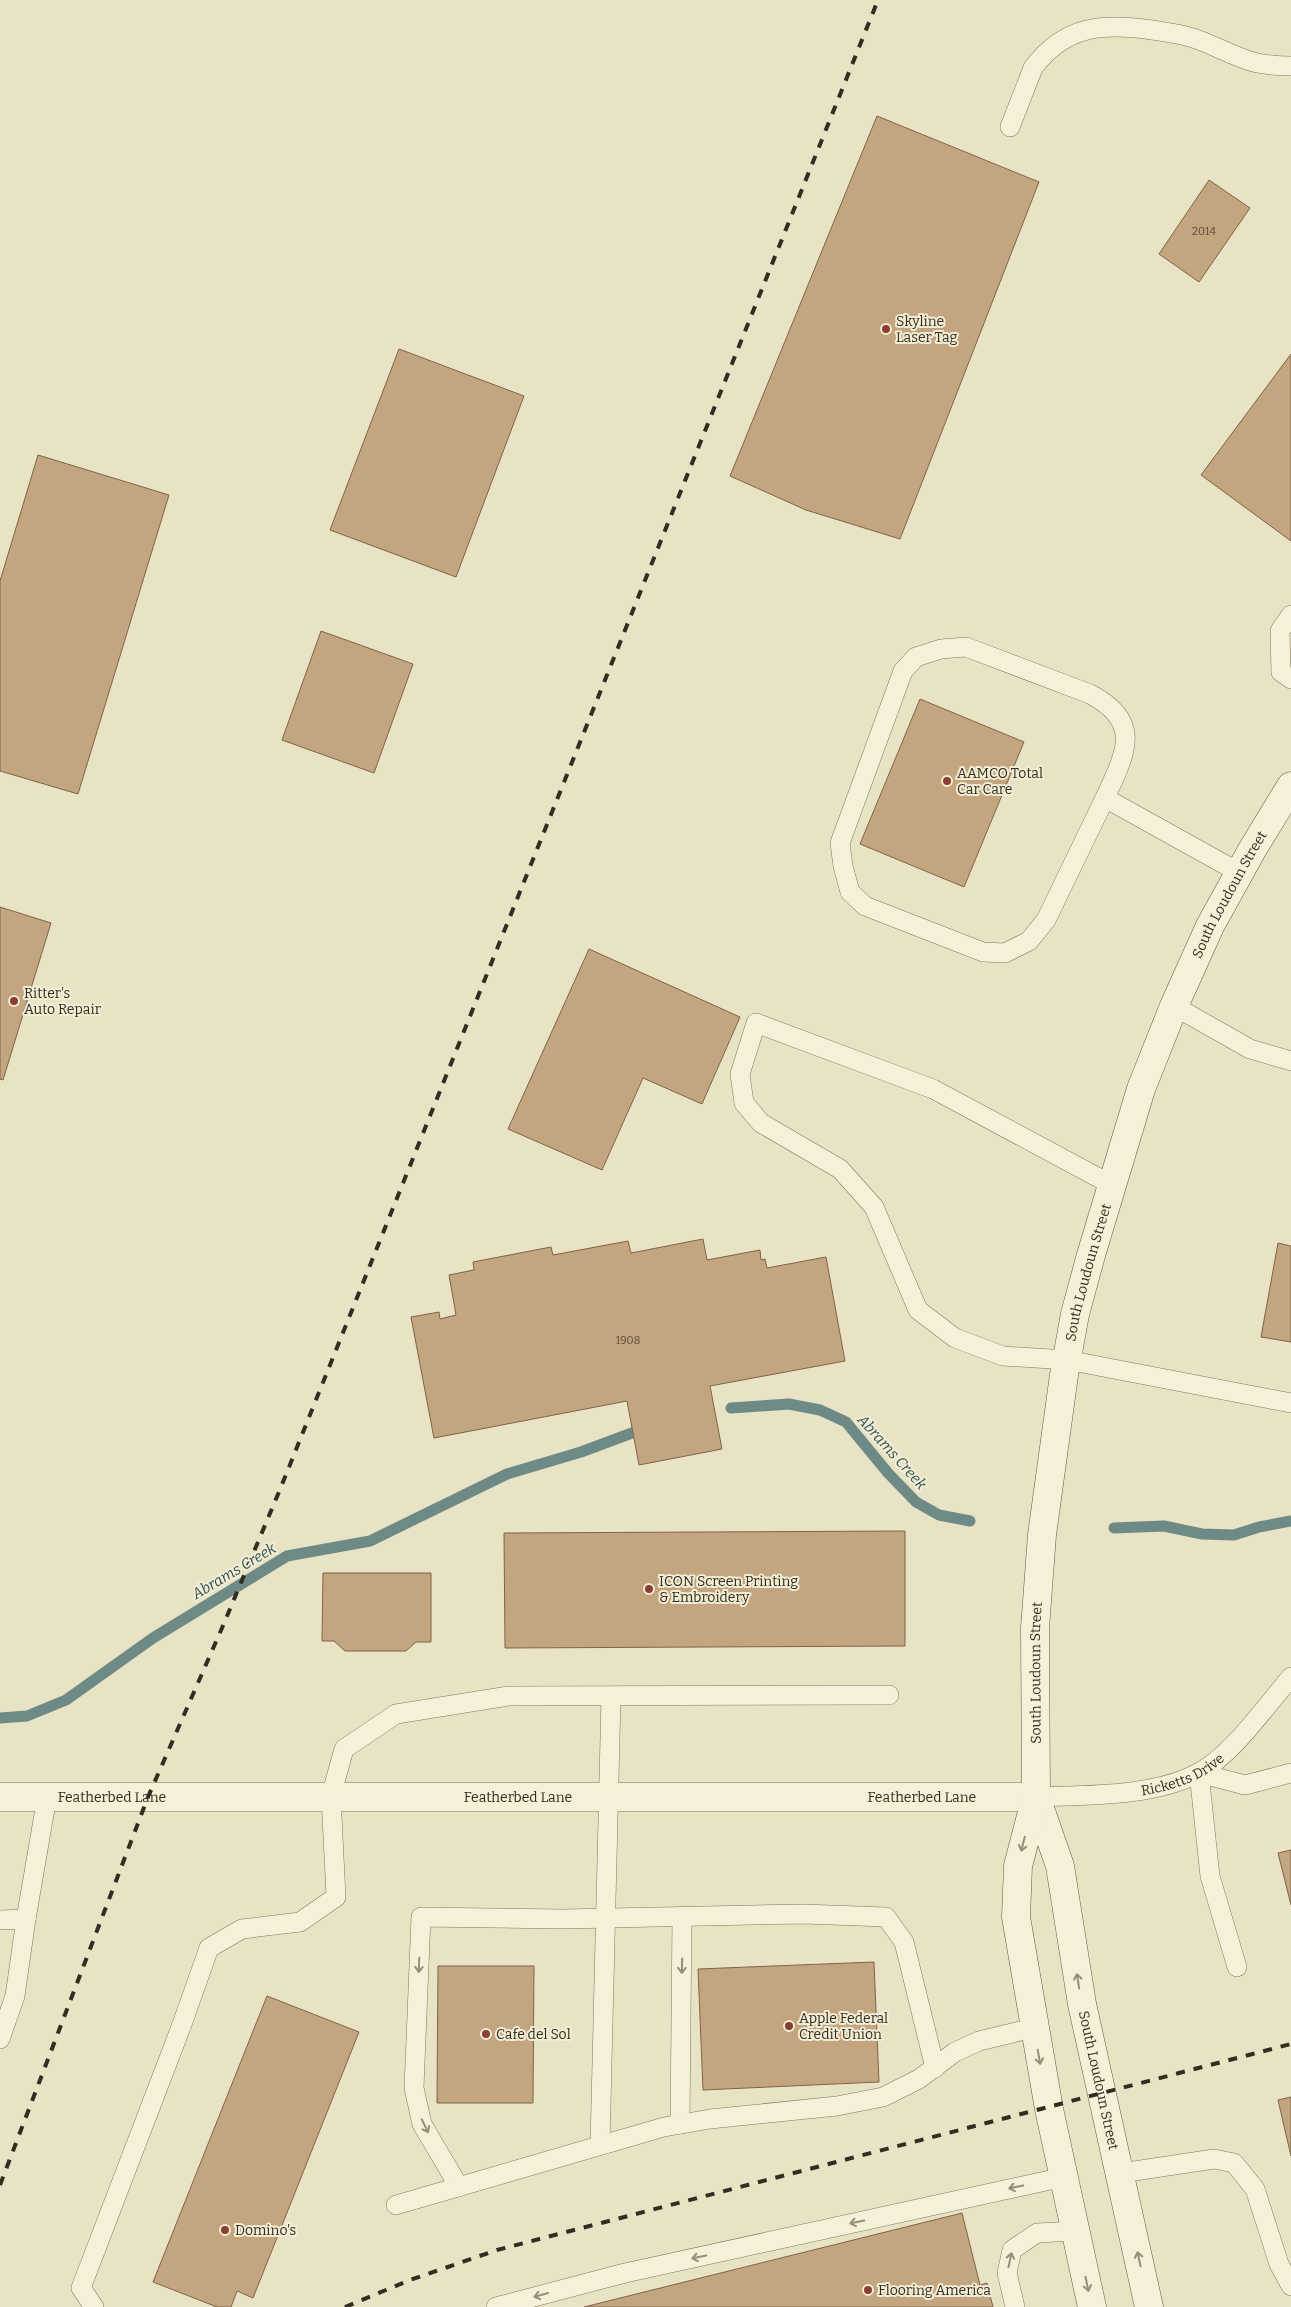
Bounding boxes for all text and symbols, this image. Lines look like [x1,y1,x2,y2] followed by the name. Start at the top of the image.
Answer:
[1192,225,1217,238] house number: 2014
[896,313,958,346] place label: Skyline Laser Tag
[880,323,892,335] marker: Skyline Laser Tag
[957,765,1043,798] place label: AAMCO Total Car Care
[941,775,953,787] marker: AAMCO Total Car Care
[1188,828,1270,961] street label: South Loudoun Street
[24,985,101,1018] place label: Ritter's Auto Repair
[8,995,20,1007] marker: Ritter's Auto Repair
[1062,1201,1115,1343] street label: South Loudoun Street
[616,1334,640,1347] house number: 1908
[853,1410,931,1494] water label: Abrams Creek
[188,1539,280,1604] water label: Abrams Creek
[659,1573,798,1606] place label: ICON Screen Printing & Embroidery
[643,1583,655,1595] marker: ICON Screen Printing & Embroidery
[1027,1601,1045,1744] street label: South Loudoun Street
[1140,1749,1227,1799] street label: Ricketts Drive
[58,1789,166,1806] street label: Featherbed Lane
[464,1789,572,1806] street label: Featherbed Lane
[868,1789,976,1806] street label: Featherbed Lane
[1018,1836,1028,1852] one-way arrow
[415,1957,424,1973] one-way arrow
[677,1957,687,1973] one-way arrow
[1073,1973,1083,1989] one-way arrow
[1075,2009,1123,2152] street label: South Loudoun Street
[799,2010,888,2043] place label: Apple Federal Credit Union
[783,2020,795,2032] marker: Apple Federal Credit Union
[496,2026,571,2043] place label: Cafe del Sol
[480,2028,492,2040] marker: Cafe del Sol
[1035,2048,1044,2064] one-way arrow
[421,2118,430,2133] one-way arrow
[1008,2183,1024,2193] one-way arrow
[850,2218,866,2227] one-way arrow
[235,2222,296,2239] place label: Domino's
[219,2224,231,2236] marker: Domino's
[1006,2252,1015,2268] one-way arrow
[1134,2252,1143,2268] one-way arrow
[691,2253,707,2262] one-way arrow
[1083,2276,1092,2292] one-way arrow
[878,2282,991,2299] place label: Flooring America
[862,2284,874,2296] marker: Flooring America
[533,2291,549,2301] one-way arrow

